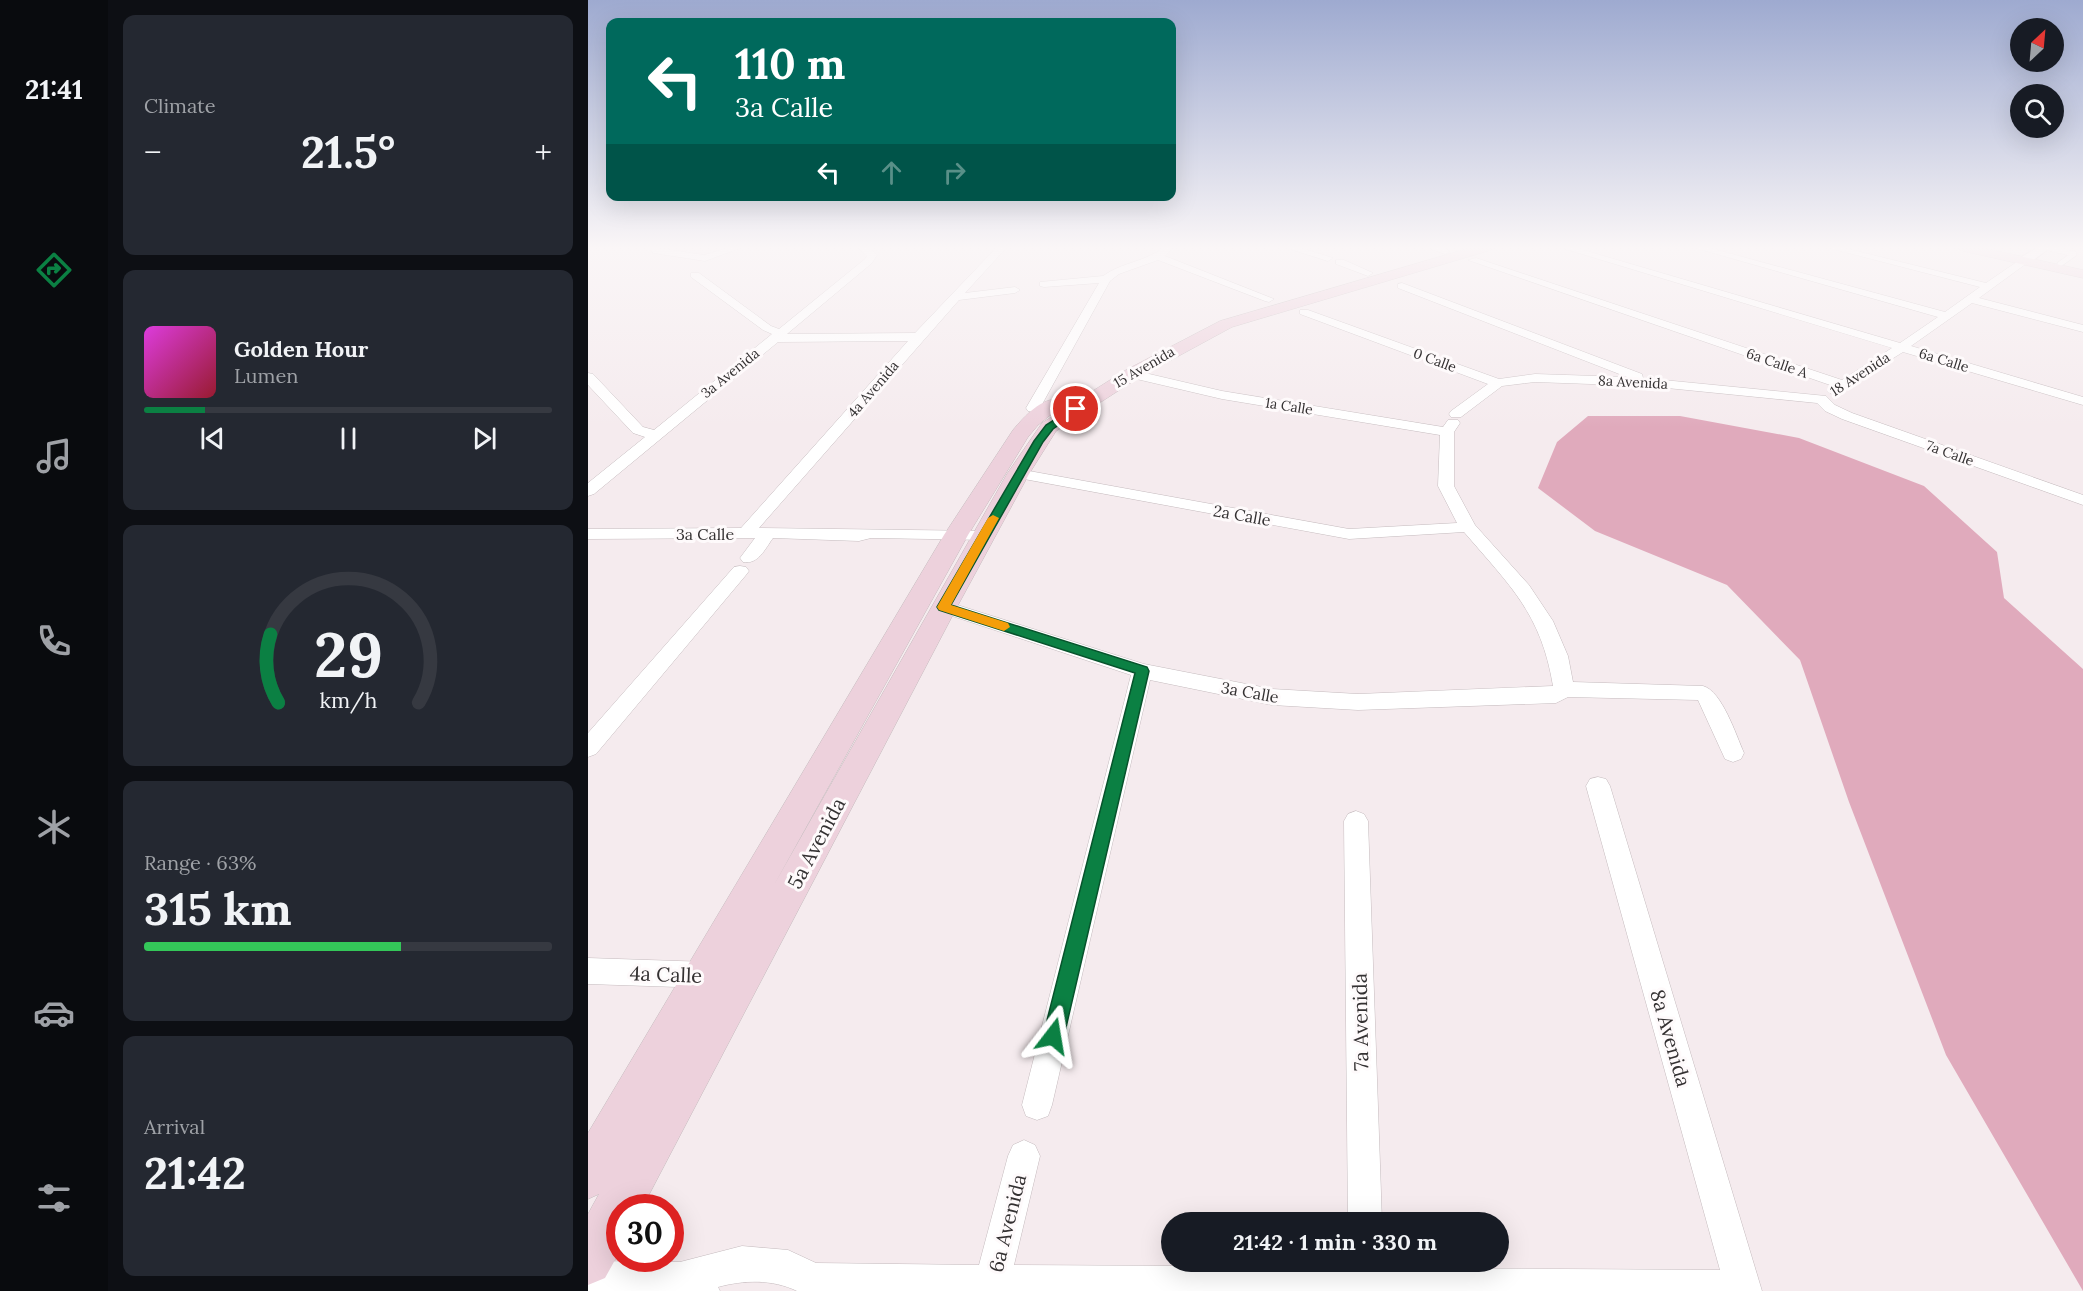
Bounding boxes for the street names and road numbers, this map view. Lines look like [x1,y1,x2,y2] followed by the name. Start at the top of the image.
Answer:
[1110,342,1178,392] street label: 15 Avenida
[697,344,763,402] street label: 3a Avenida
[1411,344,1459,376] street label: 0 Calle
[1744,344,1810,382] street label: 6a Calle A
[1917,344,1972,376] street label: 6a Calle
[1827,348,1893,400] street label: 18 Avenida
[843,357,903,421] street label: 4a Avenida
[1598,371,1668,393] street label: 8a Avenida
[1264,393,1315,419] street label: 1a Calle
[1924,436,1977,470] street label: 7a Calle
[1212,500,1273,530] street label: 2a Calle
[676,524,734,544] street label: 3a Calle
[1220,677,1281,707] street label: 3a Calle
[782,793,850,893] street label: 5a Avenida
[629,960,703,988] street label: 4a Calle
[1347,973,1373,1071] street label: 7a Avenida
[1645,987,1697,1089] street label: 8a Avenida
[983,1171,1031,1275] street label: 6a Avenida

